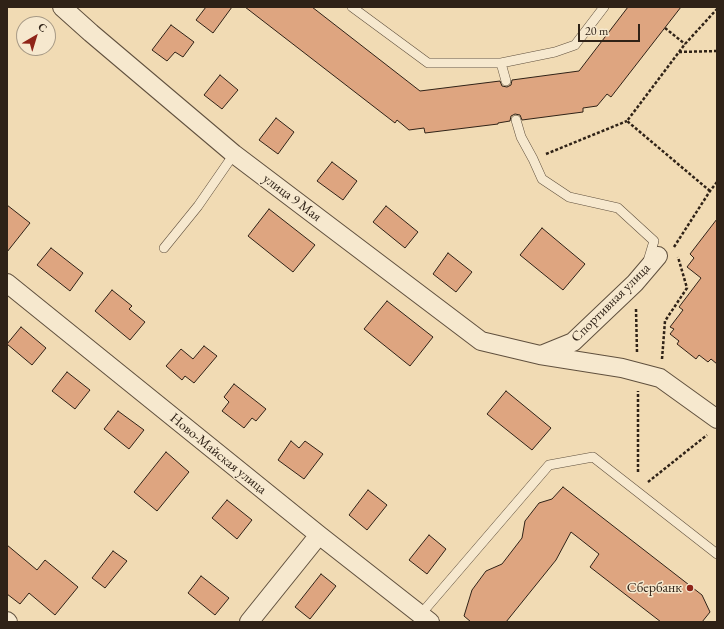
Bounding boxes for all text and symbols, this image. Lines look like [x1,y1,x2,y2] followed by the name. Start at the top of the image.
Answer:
[16,16,56,56] north arrow
[580,16,642,42] scale bar
[35,19,50,35] text: С
[585,23,608,39] text: 20 m
[259,170,325,226] street label: улица 9 Мая
[568,260,654,346] street label: Спортивная улица
[166,410,270,498] street label: Ново-Майская улица
[627,580,682,596] place label: Сбербанк
[685,583,695,593] marker: Сбербанк

